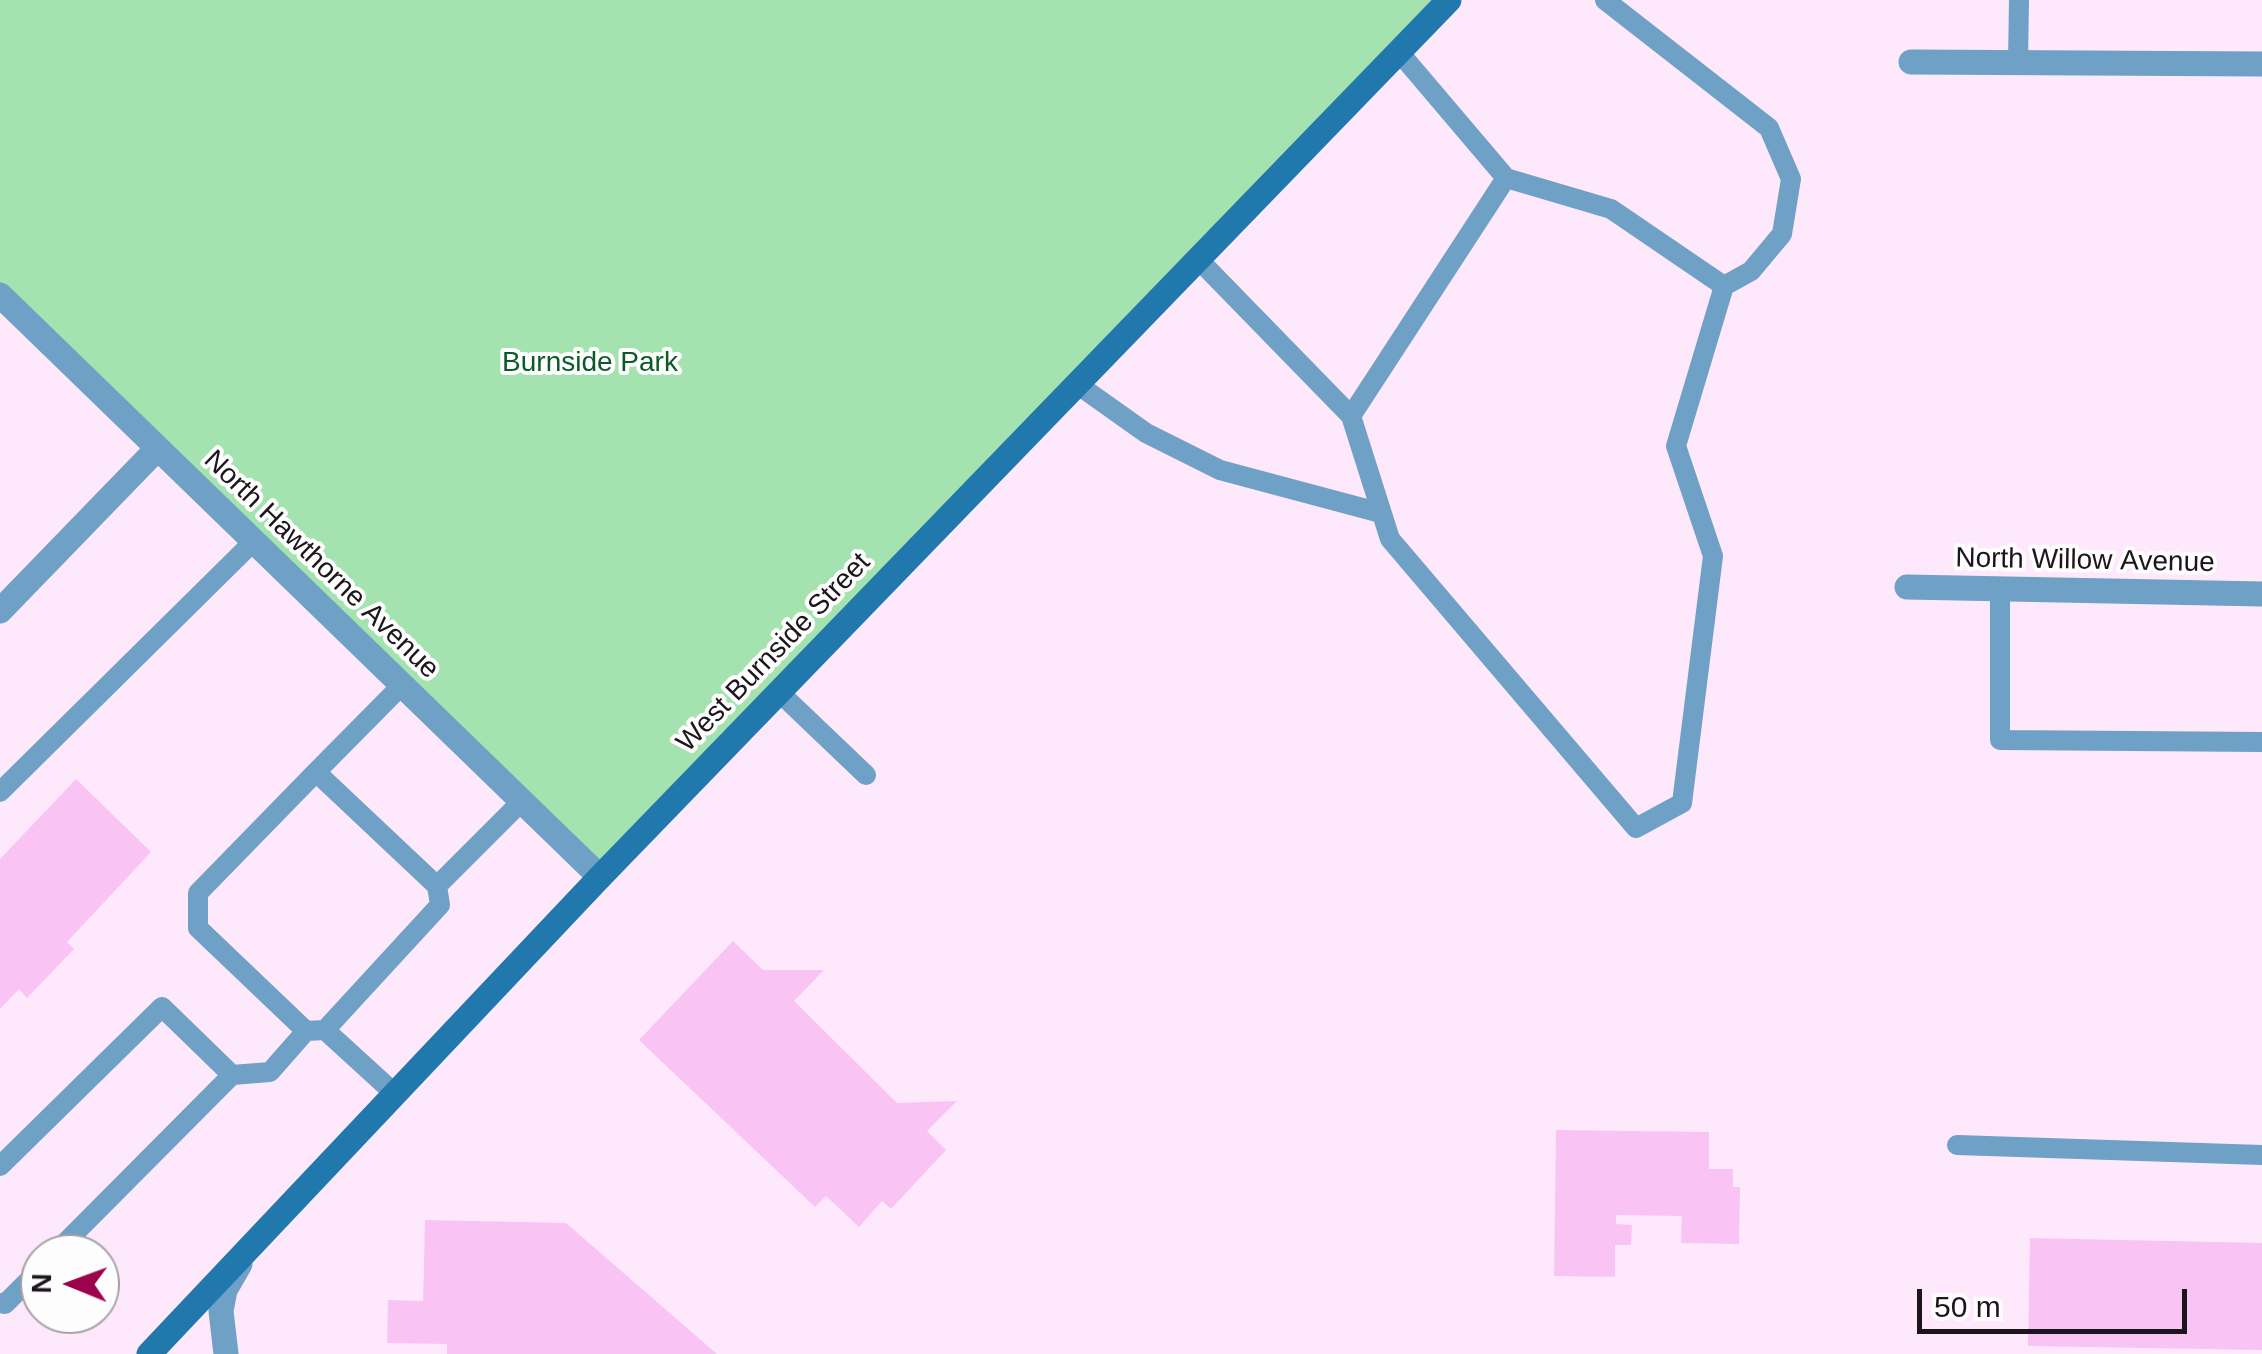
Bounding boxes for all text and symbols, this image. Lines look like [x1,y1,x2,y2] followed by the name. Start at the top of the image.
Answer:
[502,346,678,380] park label: Burnside Park
[196,444,446,686] street label: North Hawthorne Avenue
[1955,542,2215,580] street label: North Willow Avenue
[670,546,878,760] street label: West Burnside Street
[20,1234,120,1334] north arrow
[1922,1269,2192,1331] scale bar
[26,1273,57,1294] text: N
[1934,1290,2001,1323] text: 50 m

